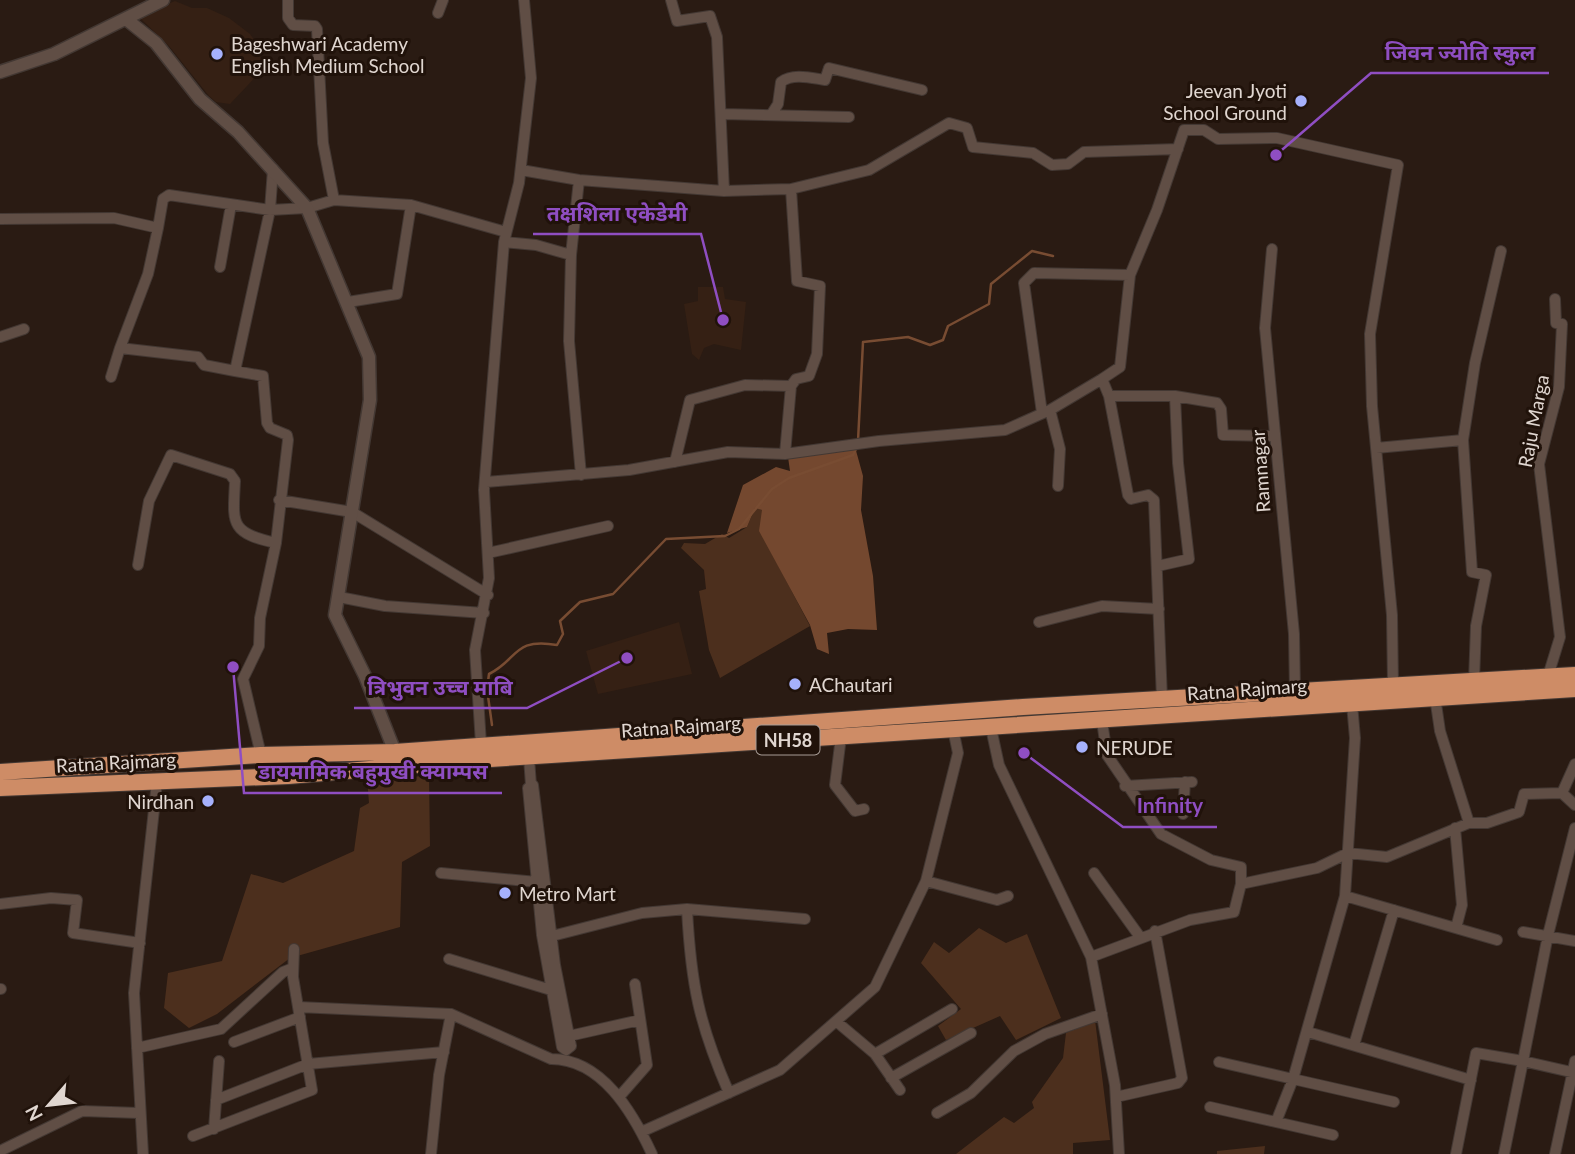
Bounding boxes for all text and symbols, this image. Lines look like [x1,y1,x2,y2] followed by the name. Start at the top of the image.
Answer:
[1371,31,1549,73] callout: जिवन ज्योति स्कुल
[231,32,425,77] place label: Bageshwari Academy English Medium School
[1385,39,1536,66] text: जिवन ज्योति स्कुल
[209,46,225,62] marker: Bageshwari Academy English Medium School
[1163,79,1287,124] place label: Jeevan Jyoti School Ground
[1293,93,1309,109] marker: Jeevan Jyoti School Ground
[533,192,701,234] callout: तक्षशिला एकेडेमी
[547,200,688,225] text: तक्षशिला एकेडेमी
[1513,373,1553,469] street label: Raju Marga
[1246,429,1274,513] street label: Ramnagar
[354,666,527,708] callout: त्रिभुवन उच्च माबि
[809,673,893,696] place label: AChautari
[1186,673,1308,705] street label: Ratna Rajmarg
[367,674,514,701] text: त्रिभुवन उच्च माबि
[787,676,803,692] marker: AChautari
[620,710,742,742] street label: Ratna Rajmarg
[756,726,820,754] road number: NH58
[1096,736,1173,759] place label: NERUDE
[1074,739,1090,755] marker: NERUDE
[55,747,177,777] street label: Ratna Rajmarg
[244,751,502,793] callout: डायमामिक बहुमुखी क्याम्पस
[257,758,488,787] text: डायमामिक बहुमुखी क्याम्पस
[1123,785,1217,827] callout: Infinity
[127,790,194,813] place label: Nirdhan
[1137,792,1204,817] text: Infinity
[200,793,216,809] marker: Nirdhan
[519,882,616,905] place label: Metro Mart
[497,885,513,901] marker: Metro Mart
[14,1070,84,1140] north arrow
[20,1101,47,1125] text: N

